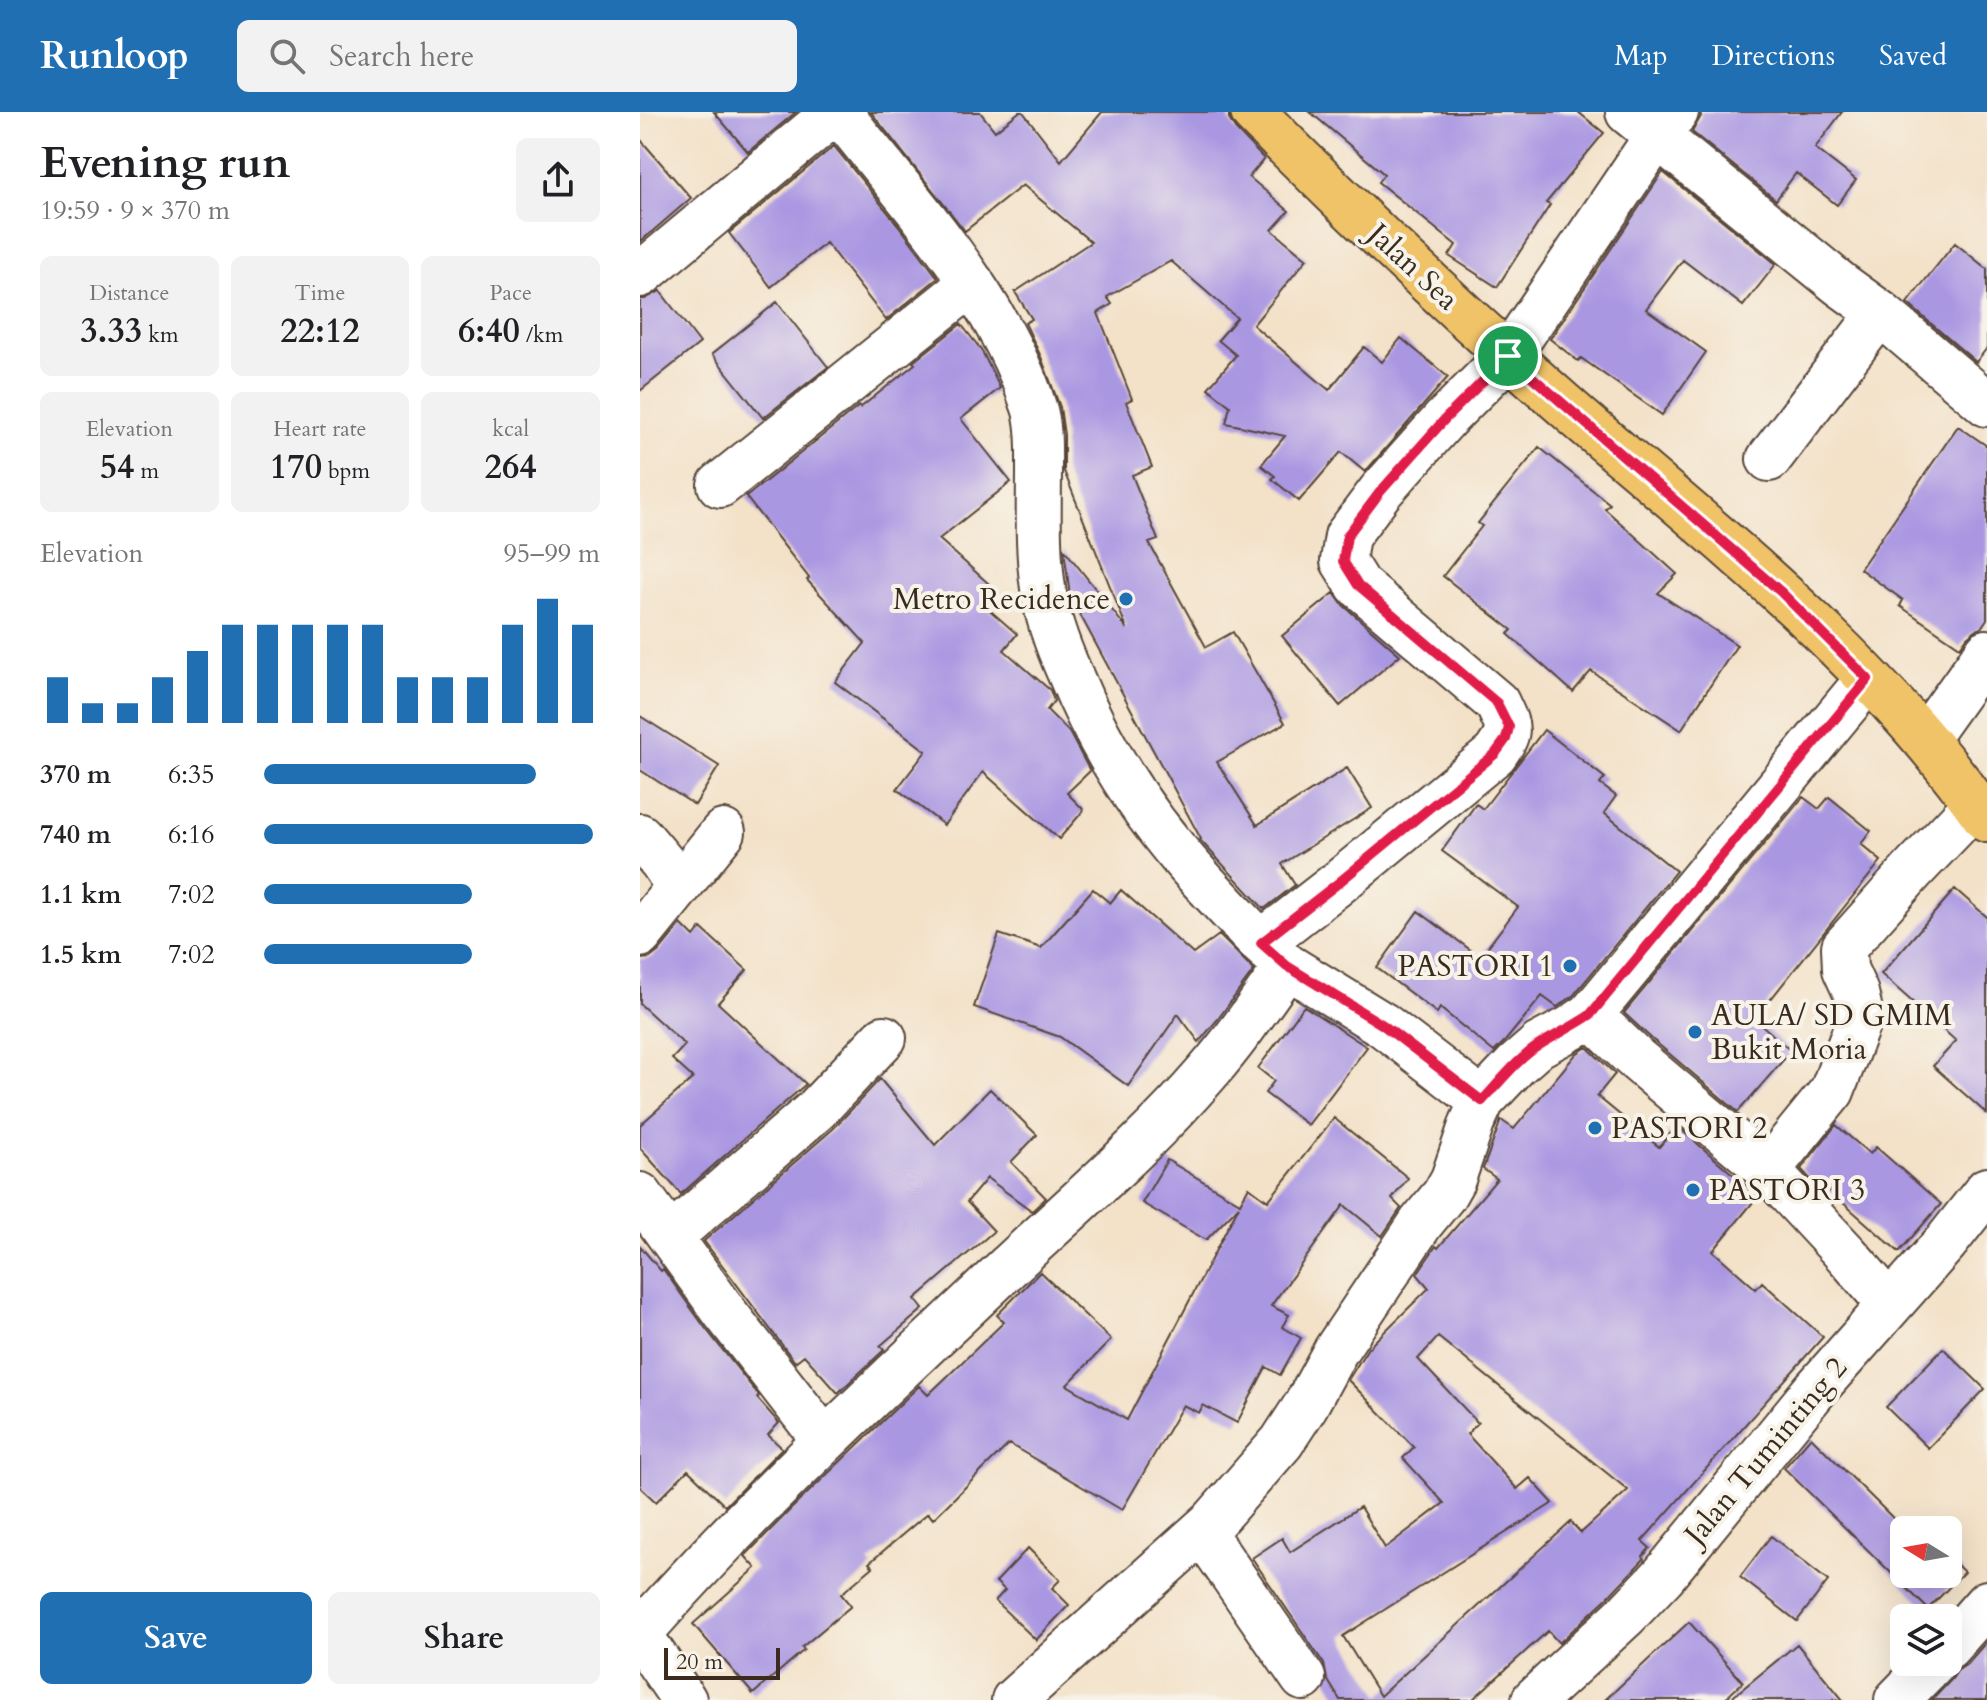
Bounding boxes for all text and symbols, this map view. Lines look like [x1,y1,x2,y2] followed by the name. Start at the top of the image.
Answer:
[237,20,797,92] search box
[40,30,189,82] text: Runloop
[265,34,309,78] icon: search
[329,36,474,77] text: Search here
[1614,37,1668,75] text: Map
[1712,37,1835,75] text: Directions
[1879,37,1947,75] text: Saved
[40,133,290,193] text: Evening run
[516,138,600,222] button: share
[40,193,230,228] text: 19:59 · 9 × 370 m
[1356,212,1467,320] street label: Jalan Sea
[89,278,170,308] text: Distance
[295,278,345,308] text: Time
[489,278,532,308] text: Pace
[80,308,142,354] text: 3.33
[280,308,360,354] text: 22:12
[458,308,520,354] text: 6:40
[142,320,179,350] text: km
[520,320,563,350] text: /km
[1474,322,1542,390] pin
[1486,334,1530,378] icon: arrive
[86,414,173,444] text: Elevation
[273,414,367,444] text: Heart rate
[492,414,529,444] text: kcal
[100,444,134,490] text: 54
[270,444,322,490] text: 170
[485,444,537,490] text: 264
[134,456,159,486] text: m
[322,456,370,486] text: bpm
[40,536,143,571] text: Elevation
[503,536,600,571] text: 95–99 m
[893,579,1110,620] place label: Metro Recidence
[1117,590,1135,608] marker: Metro Recidence
[40,757,111,792] text: 370 m
[168,757,215,792] text: 6:35
[40,817,111,852] text: 740 m
[168,817,215,852] text: 6:16
[40,877,121,912] text: 1.1 km
[168,877,215,912] text: 7:02
[40,937,121,972] text: 1.5 km
[168,937,215,972] text: 7:02
[1398,946,1554,987] place label: PASTORI 1
[1561,957,1579,975] marker: PASTORI 1
[1711,995,1952,1070] place label: AULA/ SD GMIM Bukit Moria
[1686,1023,1704,1041] marker: AULA/ SD GMIM Bukit Moria
[1611,1108,1768,1149] place label: PASTORI 2
[1586,1119,1604,1137] marker: PASTORI 2
[1709,1170,1866,1211] place label: PASTORI 3
[1684,1181,1702,1199] marker: PASTORI 3
[1673,1348,1857,1557] street label: Jalan Tuminting 2
[1890,1516,1962,1588] north arrow
[1890,1516,1962,1676] map controls
[40,1592,312,1684] button: Save
[328,1592,600,1684] button: Share
[1890,1604,1962,1676] button: layers
[664,1644,780,1680] scale bar
[676,1647,723,1677] text: 20 m

